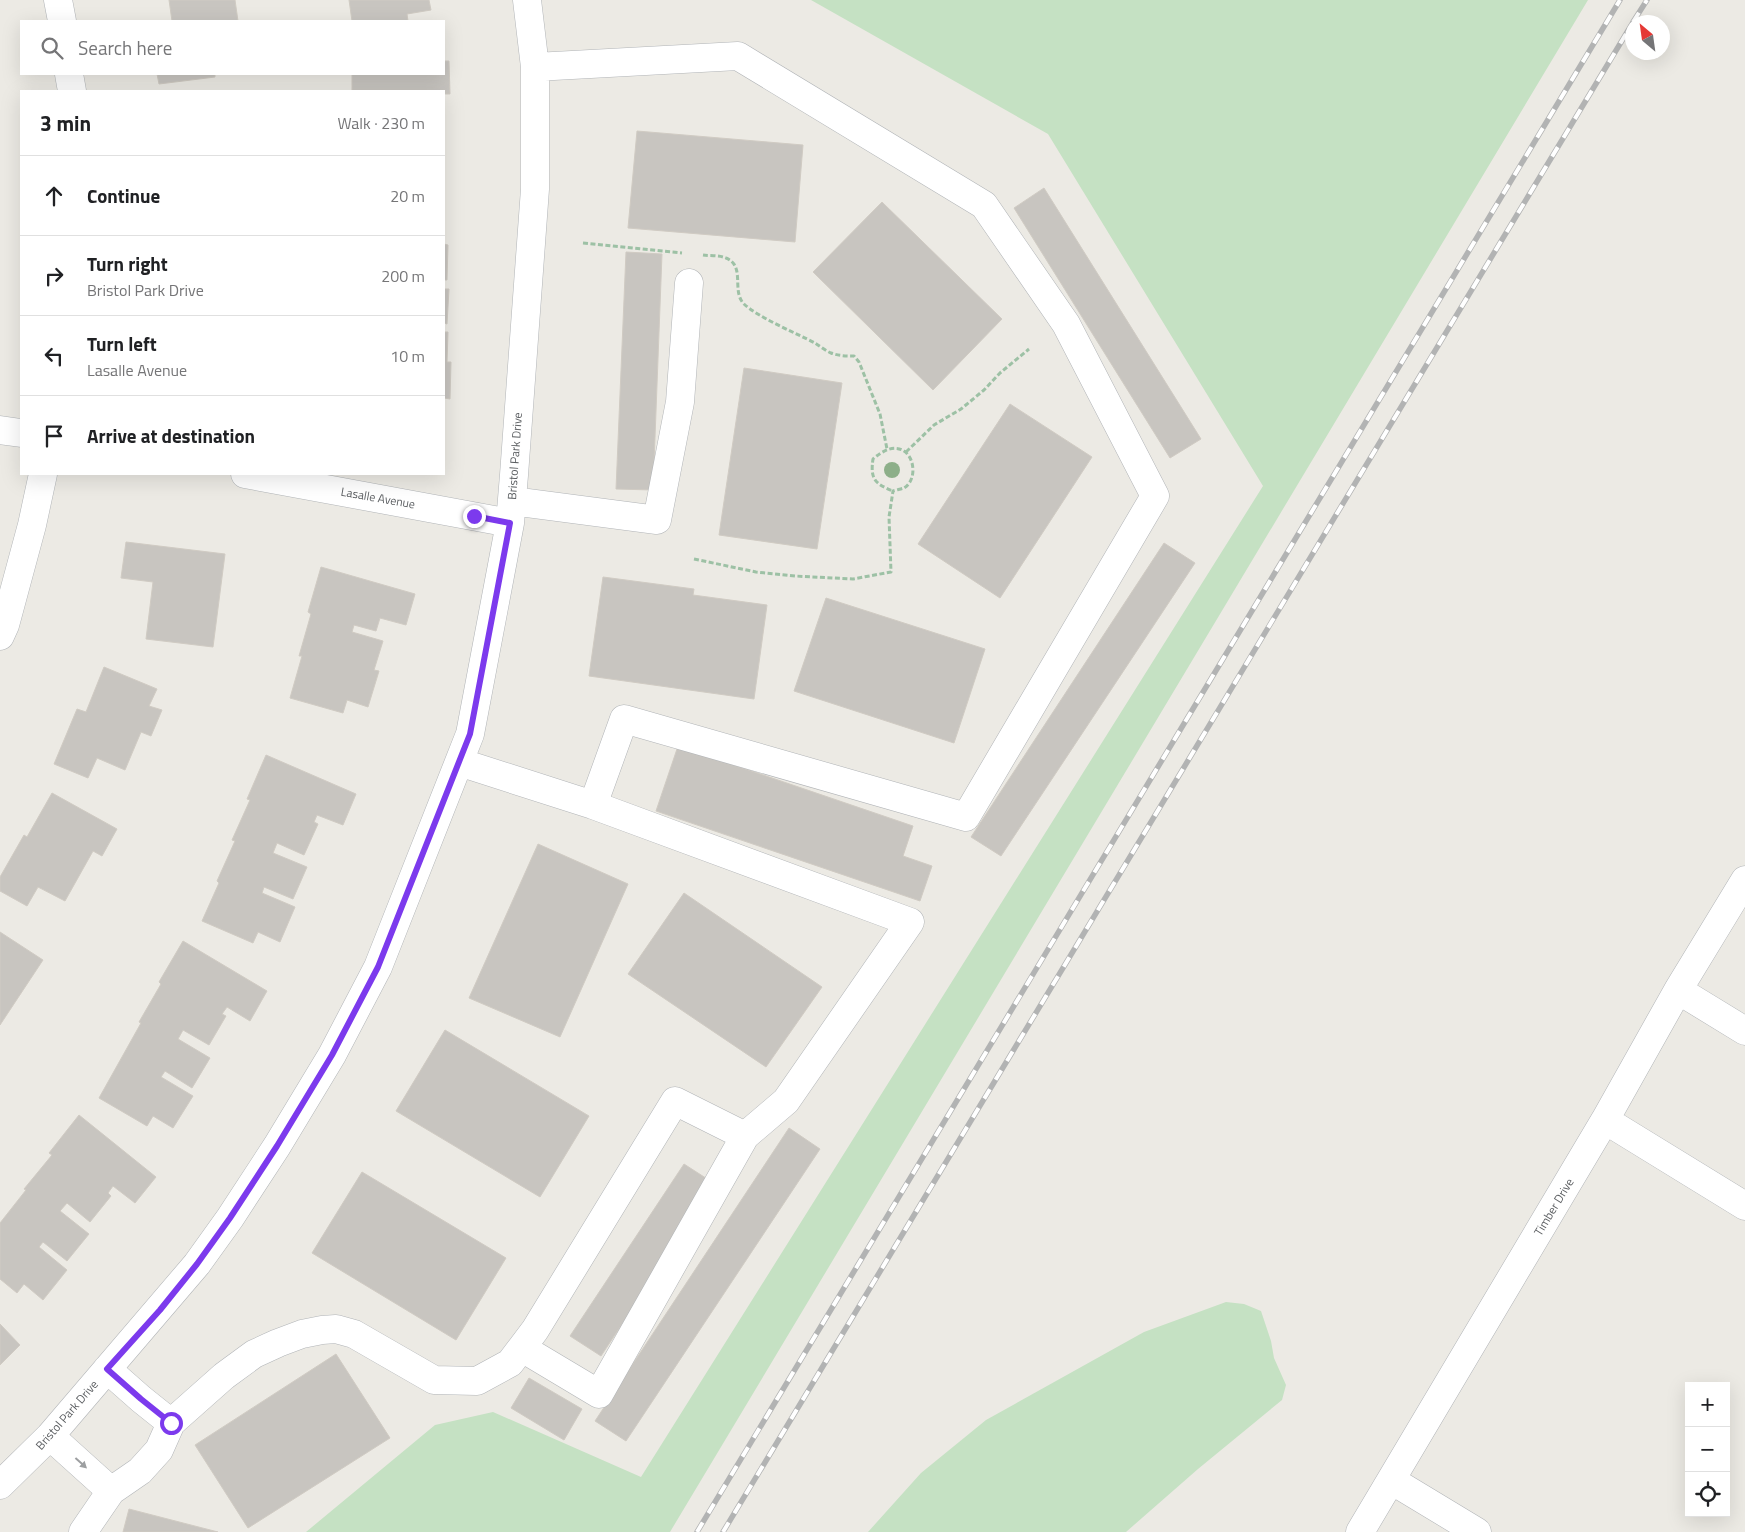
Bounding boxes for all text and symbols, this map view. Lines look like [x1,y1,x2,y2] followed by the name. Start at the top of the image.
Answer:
[1625,15,1670,60] north arrow
[20,20,445,75] search box
[78,33,172,62] text: Search here
[38,34,66,62] icon: search
[40,107,91,139] text: 3 min
[337,111,425,135] text: Walk · 230 m
[87,181,160,210] text: Continue
[40,182,68,210] icon: ahead
[390,184,425,208] text: 20 m
[87,249,168,278] text: Turn right
[40,262,68,290] icon: right
[381,264,425,288] text: 200 m
[87,278,204,302] text: Bristol Park Drive
[87,329,157,358] text: Turn left
[40,342,68,370] icon: left
[390,344,425,368] text: 10 m
[87,358,187,382] text: Lasalle Avenue
[502,412,527,500] street label: Bristol Park Drive
[87,421,255,450] text: Arrive at destination
[40,422,68,450] icon: arrive
[339,482,417,513] street label: Lasalle Avenue
[463,505,486,528] route end
[1529,1174,1578,1239] street label: Timber Drive
[31,1375,103,1454] street label: Bristol Park Drive
[1685,1382,1730,1517] map controls
[1685,1382,1730,1427] button: +
[160,1412,183,1435] route start
[1685,1427,1730,1472] button: −
[75,1457,87,1469] one-way arrow
[1685,1472,1730,1517] button: locate

